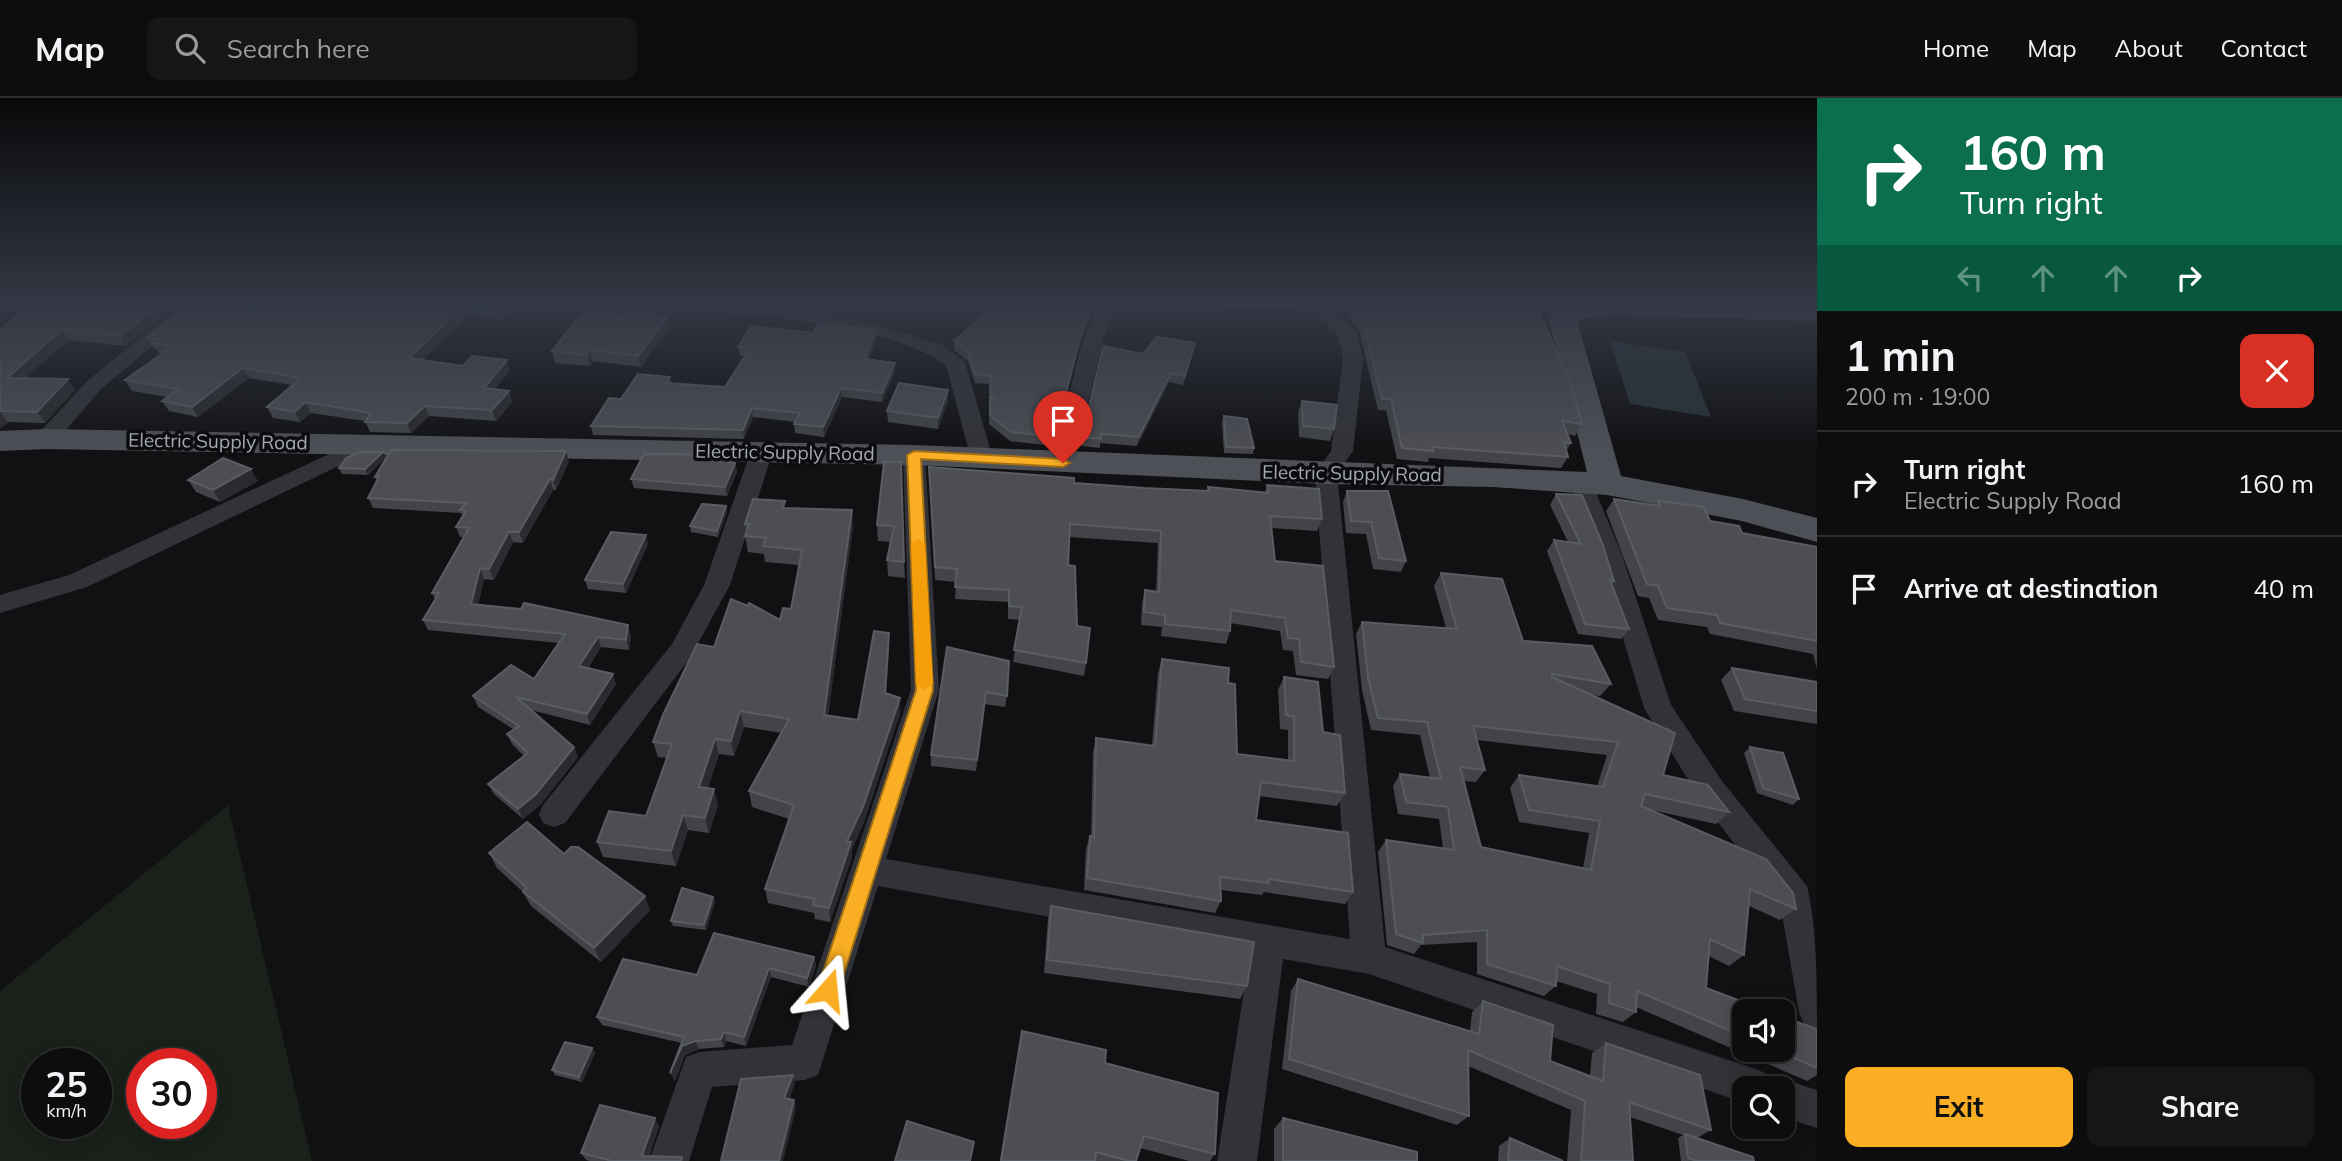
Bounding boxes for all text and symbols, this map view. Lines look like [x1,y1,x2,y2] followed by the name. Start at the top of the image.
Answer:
[147,17,637,80] search box
[35,28,105,69] text: Map
[171,29,209,67] icon: search
[227,32,370,65] text: Search here
[1923,33,1989,63] text: Home
[2027,33,2077,63] text: Map
[2115,33,2183,63] text: About
[2221,33,2307,63] text: Contact
[1960,121,2106,182] text: 160 m
[1845,126,1936,217] icon: right
[1960,182,2103,222] text: Turn right
[1951,259,1989,297] icon: left
[2024,259,2062,297] icon: ahead
[2097,259,2135,297] icon: ahead
[2170,259,2208,297] icon: right
[1845,329,1956,382] text: 1 min
[2240,334,2314,408] button: close
[1845,382,1990,411] text: 200 m · 19:00
[1033,391,1093,463] pin
[1044,402,1082,440] icon: arrive
[128,427,308,455] street label: Electric Supply Road
[695,438,875,466] street label: Electric Supply Road
[1904,453,2025,486] text: Turn right
[1262,459,1442,487] street label: Electric Supply Road
[1845,465,1883,503] icon: right
[2238,467,2314,500] text: 160 m
[1904,486,2121,515] text: Electric Supply Road
[1845,570,1883,608] icon: arrive
[1904,572,2159,605] text: Arrive at destination
[2253,572,2314,605] text: 40 m
[791,953,865,1027] position arrow
[1732,999,1795,1139] map controls
[1732,999,1795,1062] button: sound
[126,1048,217,1139] speed limit sign: 30
[45,1062,88,1106] text: 25
[1845,1067,2073,1147] button: Exit
[2087,1067,2314,1147] button: Share
[1732,1076,1795,1139] button: search
[46,1099,87,1122] text: km/h

